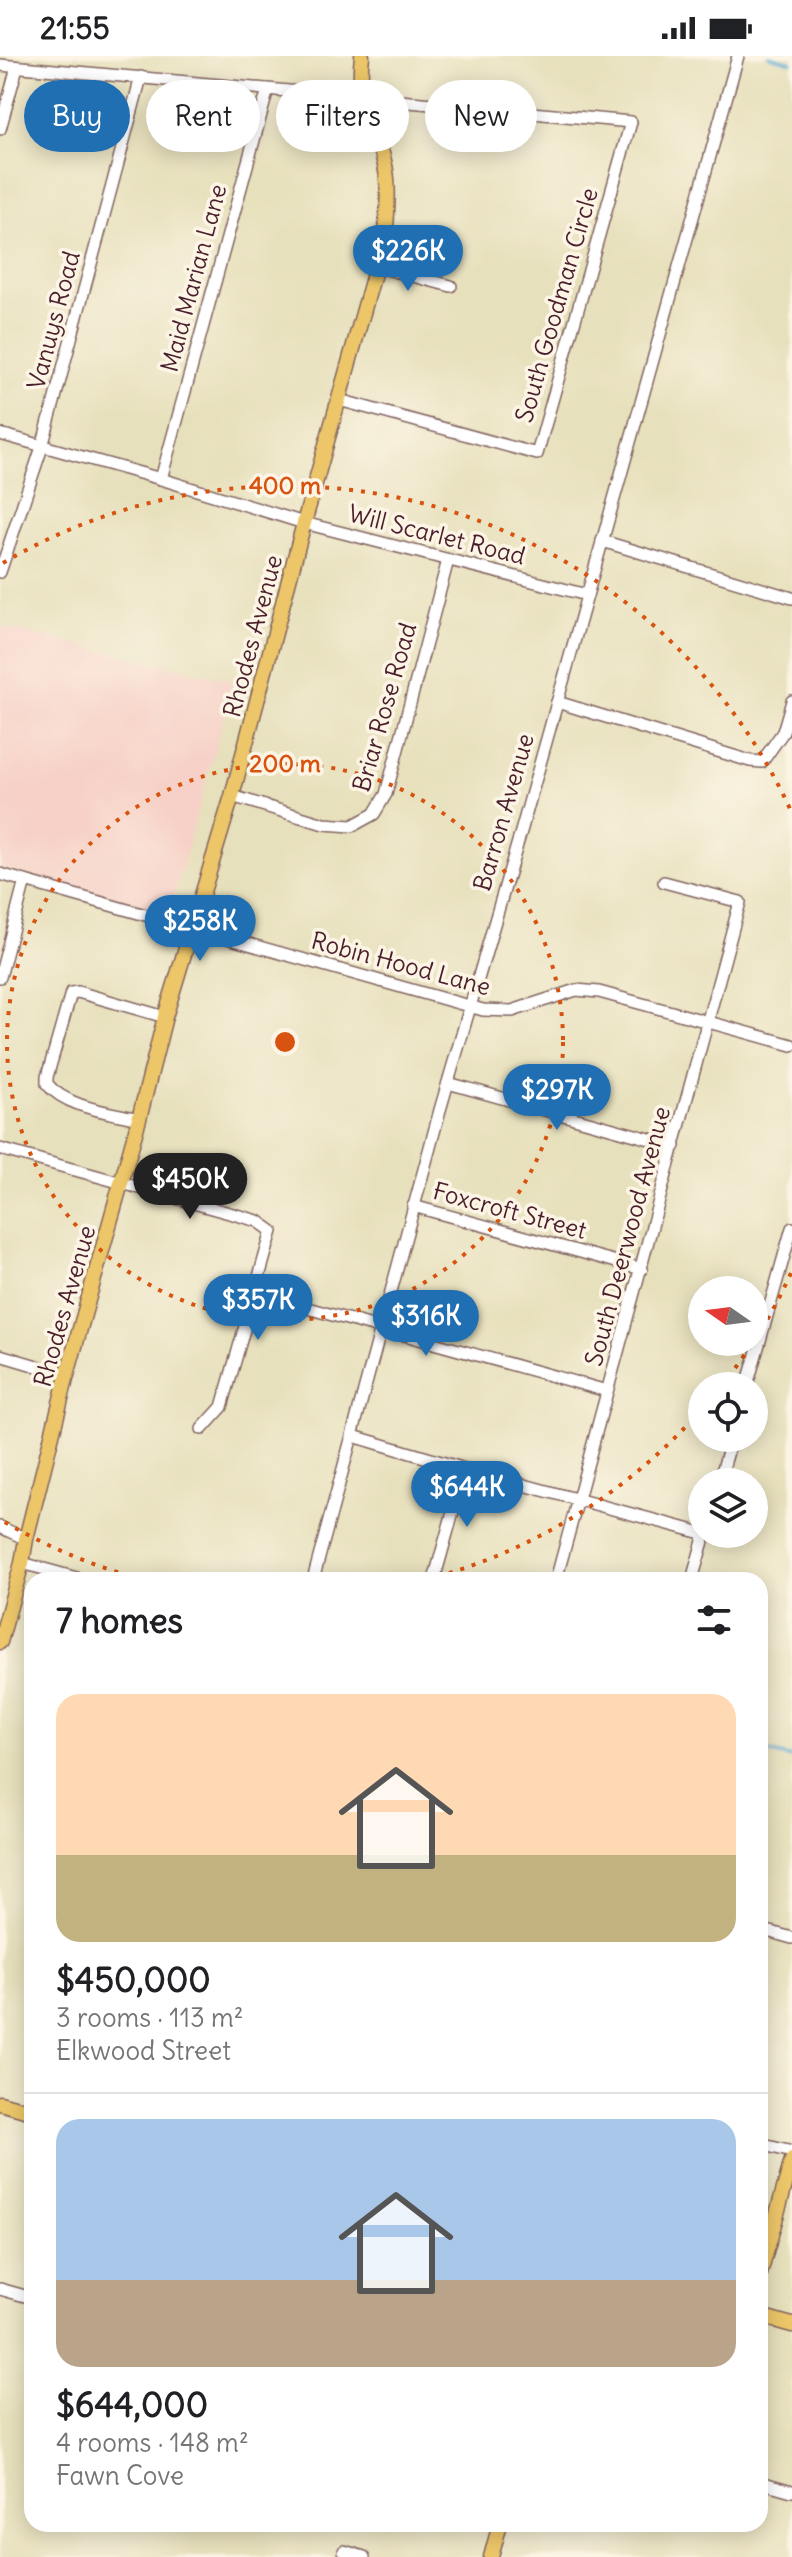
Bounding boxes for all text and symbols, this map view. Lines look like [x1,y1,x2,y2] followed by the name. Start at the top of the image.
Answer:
[40,9,110,47] text: 21:55
[24,80,130,152] chip: Buy
[146,80,260,152] chip: Rent
[276,80,409,152] chip: Filters
[425,80,537,152] chip: New
[154,181,232,375] street label: Maid Marian Lane
[508,184,604,426] street label: South Goodman Circle
[352,225,464,293] pin: $226K
[371,234,445,267] text: $226K
[20,248,86,392] street label: Vanuys Road
[249,470,321,500] text: 400 m
[346,498,528,570] street label: Will Scarlet Road
[216,552,288,720] street label: Rhodes Avenue
[346,619,422,795] street label: Briar Rose Road
[466,730,540,894] street label: Barron Avenue
[249,748,321,778] text: 200 m
[144,895,256,963] pin: $258K
[163,904,237,937] text: $258K
[308,925,494,1001] street label: Robin Hood Lane
[271,1028,299,1056] centre of rings
[501,1064,613,1132] pin: $297K
[521,1073,593,1106] text: $297K
[578,1103,676,1369] street label: South Deerwood Avenue
[134,1153,246,1221] pin: $450K
[151,1162,229,1195] text: $450K
[430,1175,590,1245] street label: Foxcroft Street
[27,1222,101,1390] street label: Rhodes Avenue
[202,1274,314,1342] pin: $357K
[688,1276,768,1356] north arrow
[688,1276,768,1548] map controls
[222,1283,294,1316] text: $357K
[370,1290,482,1358] pin: $316K
[391,1299,461,1332] text: $316K
[688,1372,768,1452] button: locate
[411,1461,523,1529] pin: $644K
[688,1468,768,1548] button: layers
[429,1470,505,1503] text: $644K
[692,1598,736,1642] icon: filters
[56,1599,183,1642] text: 7 homes
[324,1746,468,1890] icon: home
[56,1958,211,2001] text: $450,000
[56,2001,243,2034] text: 3 rooms · 113 m²
[56,2034,231,2067] text: Elkwood Street
[324,2171,468,2315] icon: home
[56,2383,208,2426] text: $644,000
[56,2426,249,2459] text: 4 rooms · 148 m²
[56,2459,184,2492] text: Fawn Cove

